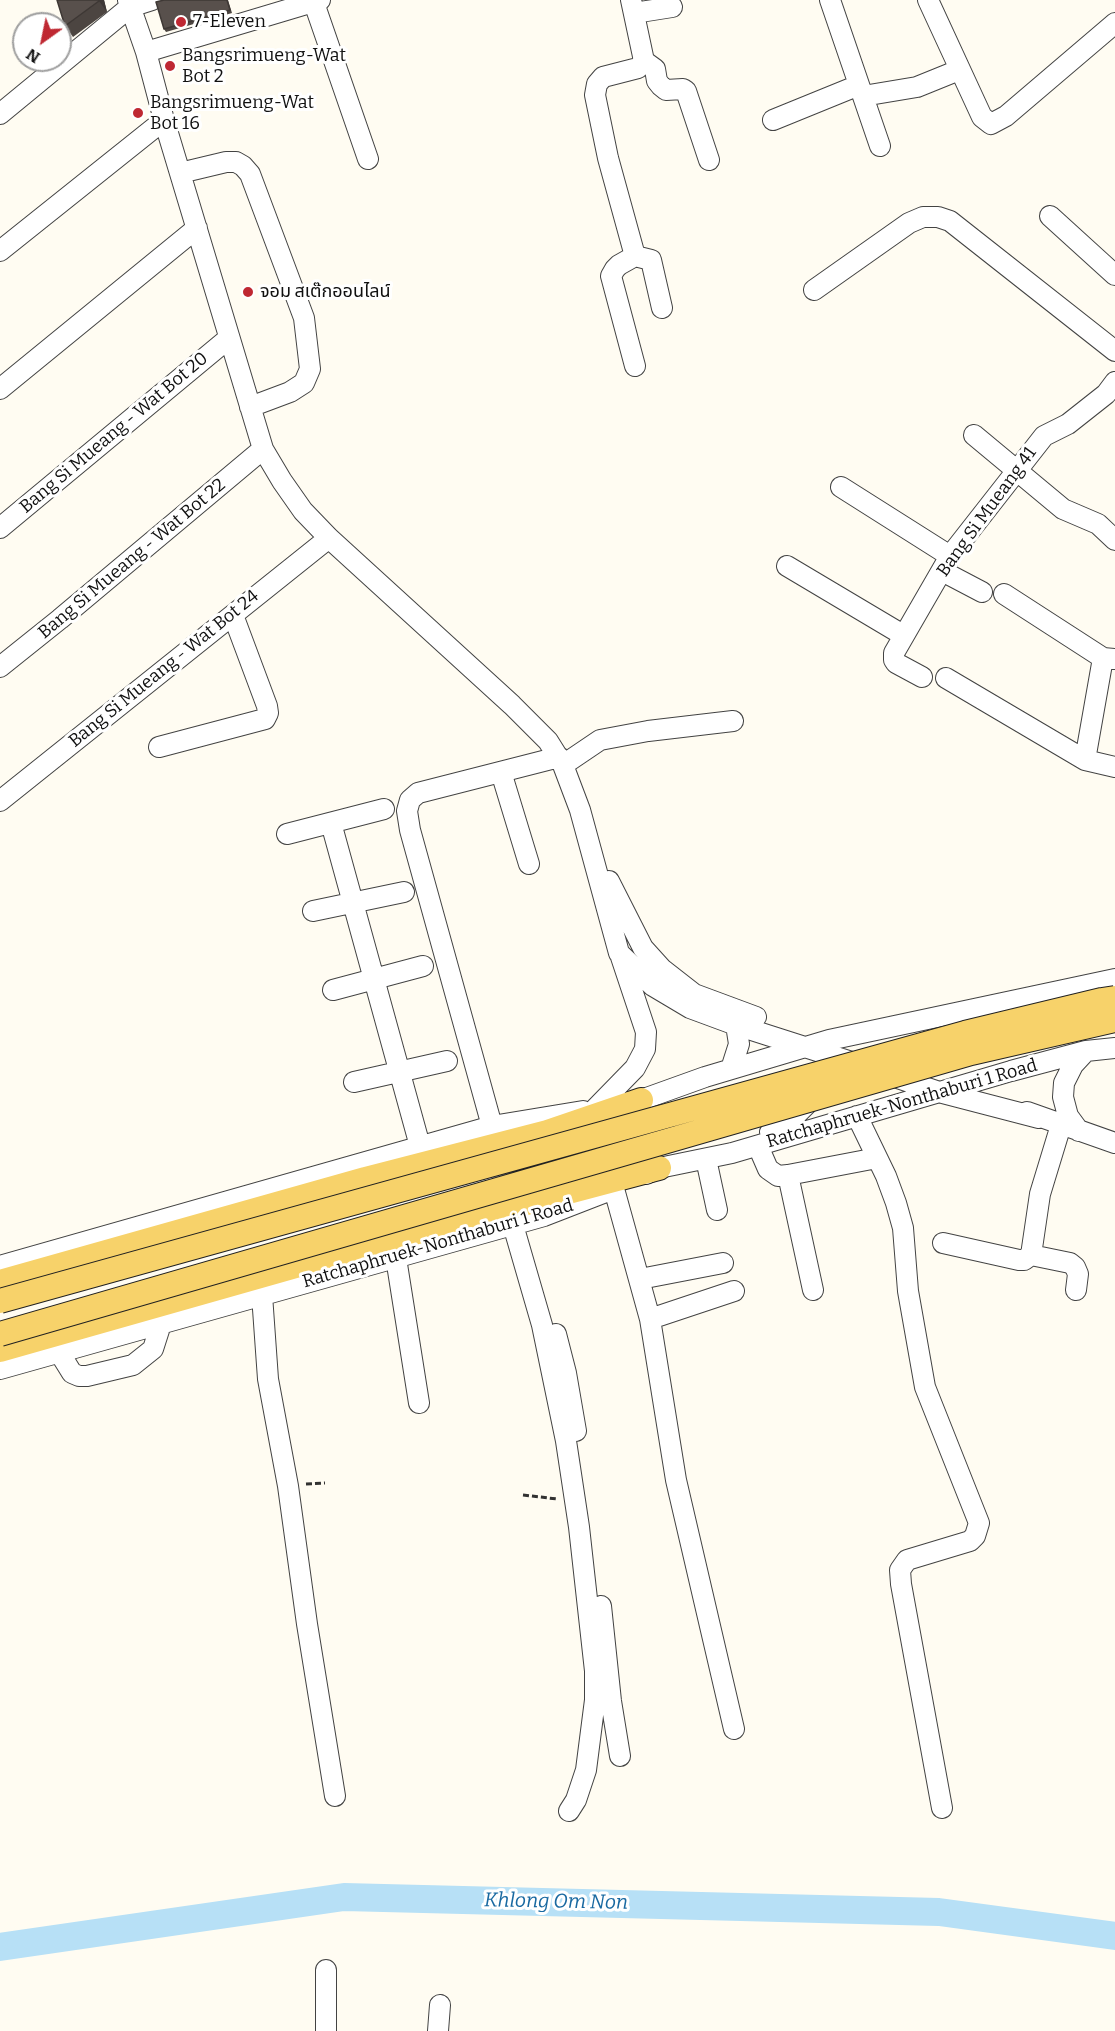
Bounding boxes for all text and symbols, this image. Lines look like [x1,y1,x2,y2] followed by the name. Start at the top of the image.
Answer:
[193,11,266,33] place label: 7-Eleven
[12,12,72,72] north arrow
[174,15,188,29] marker: 7-Eleven
[23,45,43,67] text: N
[182,45,346,88] place label: Bangsrimueng-Wat Bot 2
[163,59,177,73] marker: Bangsrimueng-Wat Bot 2
[150,92,314,134] place label: Bangsrimueng-Wat Bot 16
[131,106,145,120] marker: Bangsrimueng-Wat Bot 16
[260,281,391,303] place label: จอม สเต๊กออนไลน์
[241,285,255,299] marker: จอม สเต๊กออนไลน์
[15,348,213,518] street label: Bang Si Mueang - Wat Bot 20
[933,443,1041,581] street label: Bang Si Mueang 41
[34,474,230,644] street label: Bang Si Mueang - Wat Bot 22
[65,586,263,752] street label: Bang Si Mueang - Wat Bot 24
[764,1055,1040,1153] street label: Ratchaphruek-Nonthaburi 1 Road
[300,1195,576,1293] street label: Ratchaphruek-Nonthaburi 1 Road
[484,1889,628,1915] water label: Khlong Om Non

